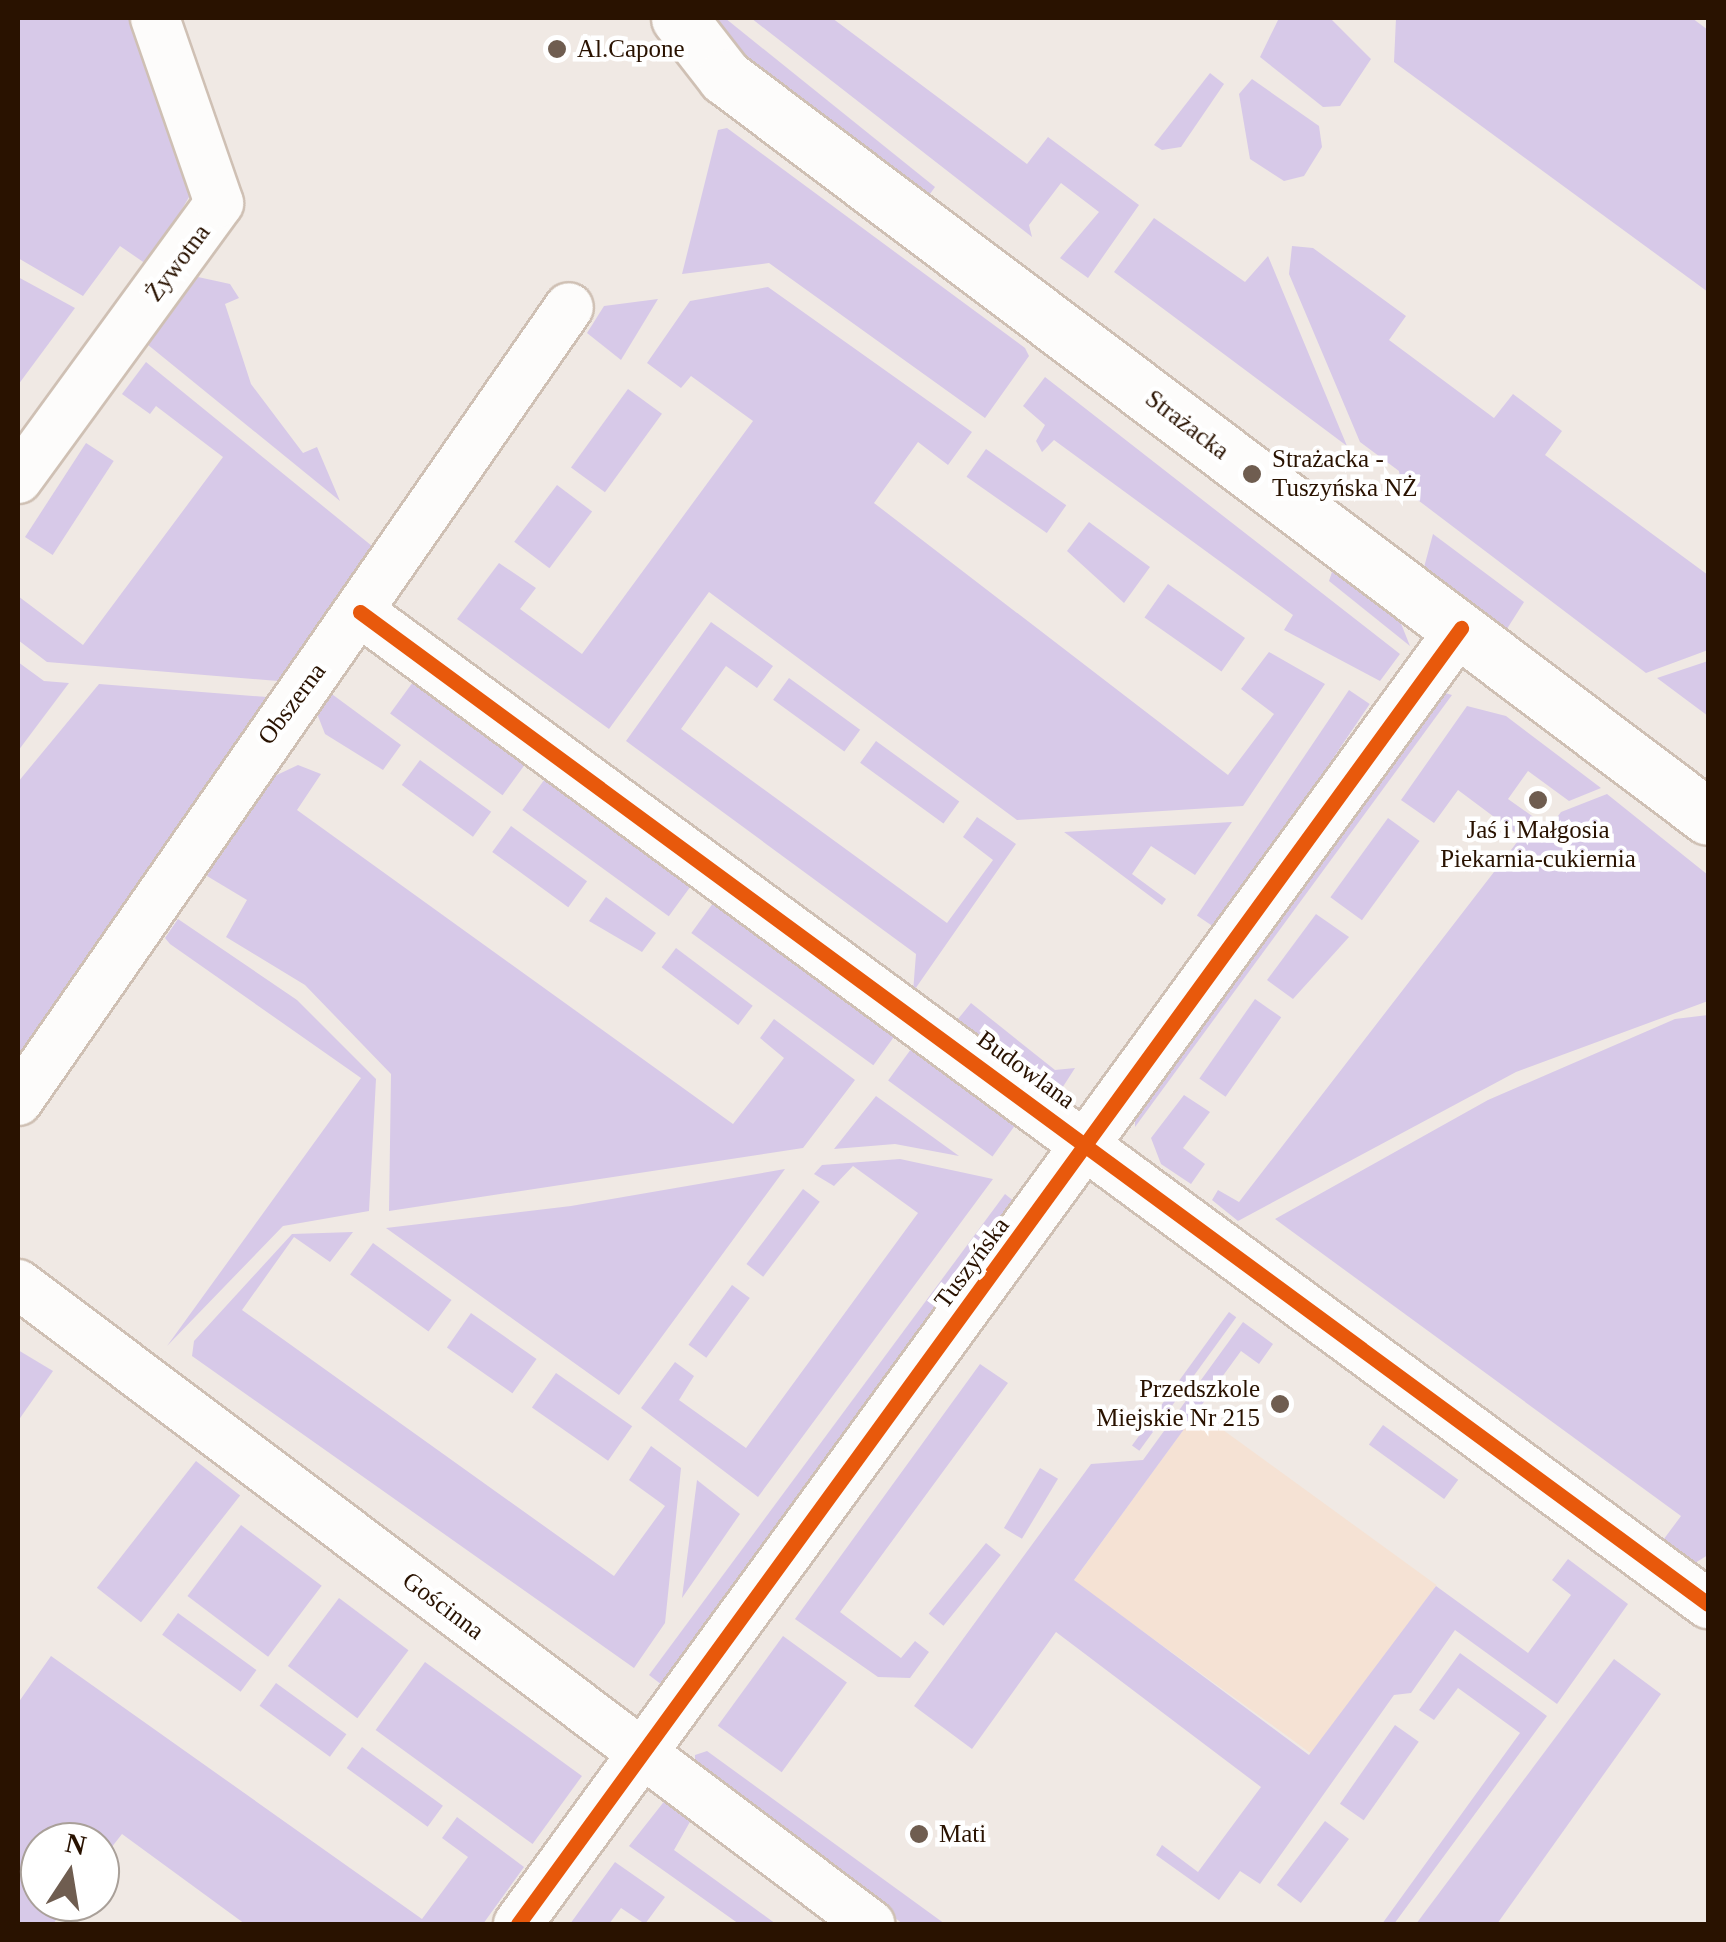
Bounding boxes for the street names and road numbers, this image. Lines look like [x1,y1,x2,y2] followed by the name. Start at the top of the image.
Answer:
[139,218,217,308] street label: Żywotna
[1139,384,1235,466] street label: Strażacka
[252,657,332,751] street label: Obszerna
[971,1024,1081,1116] street label: Budowlana
[928,1212,1016,1314] street label: Tuszyńska
[396,1566,490,1646] street label: Gościnna

